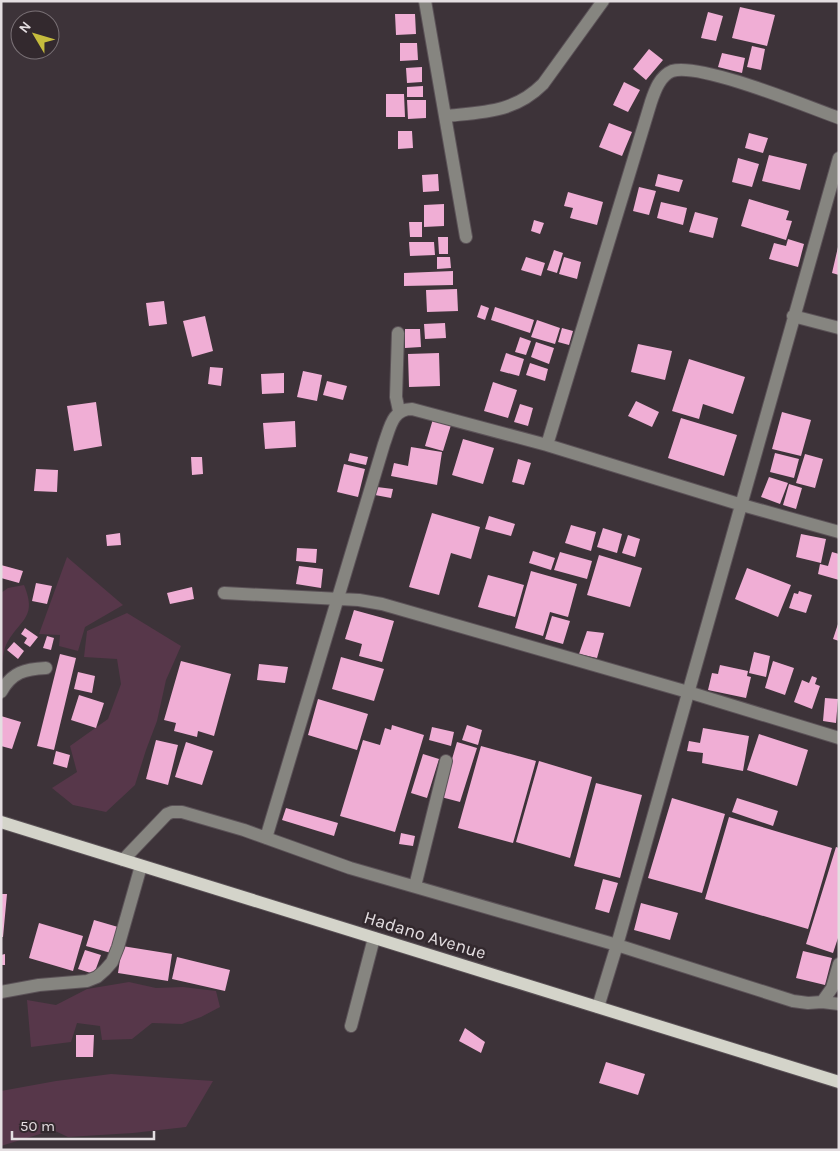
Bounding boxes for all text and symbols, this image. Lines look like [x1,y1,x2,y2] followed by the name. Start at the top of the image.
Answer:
[10,10,60,60] north arrow
[15,18,35,36] text: N
[361,906,489,964] street label: Hadano Avenue
[12,1108,155,1140] scale bar
[20,1117,55,1135] text: 50 m

